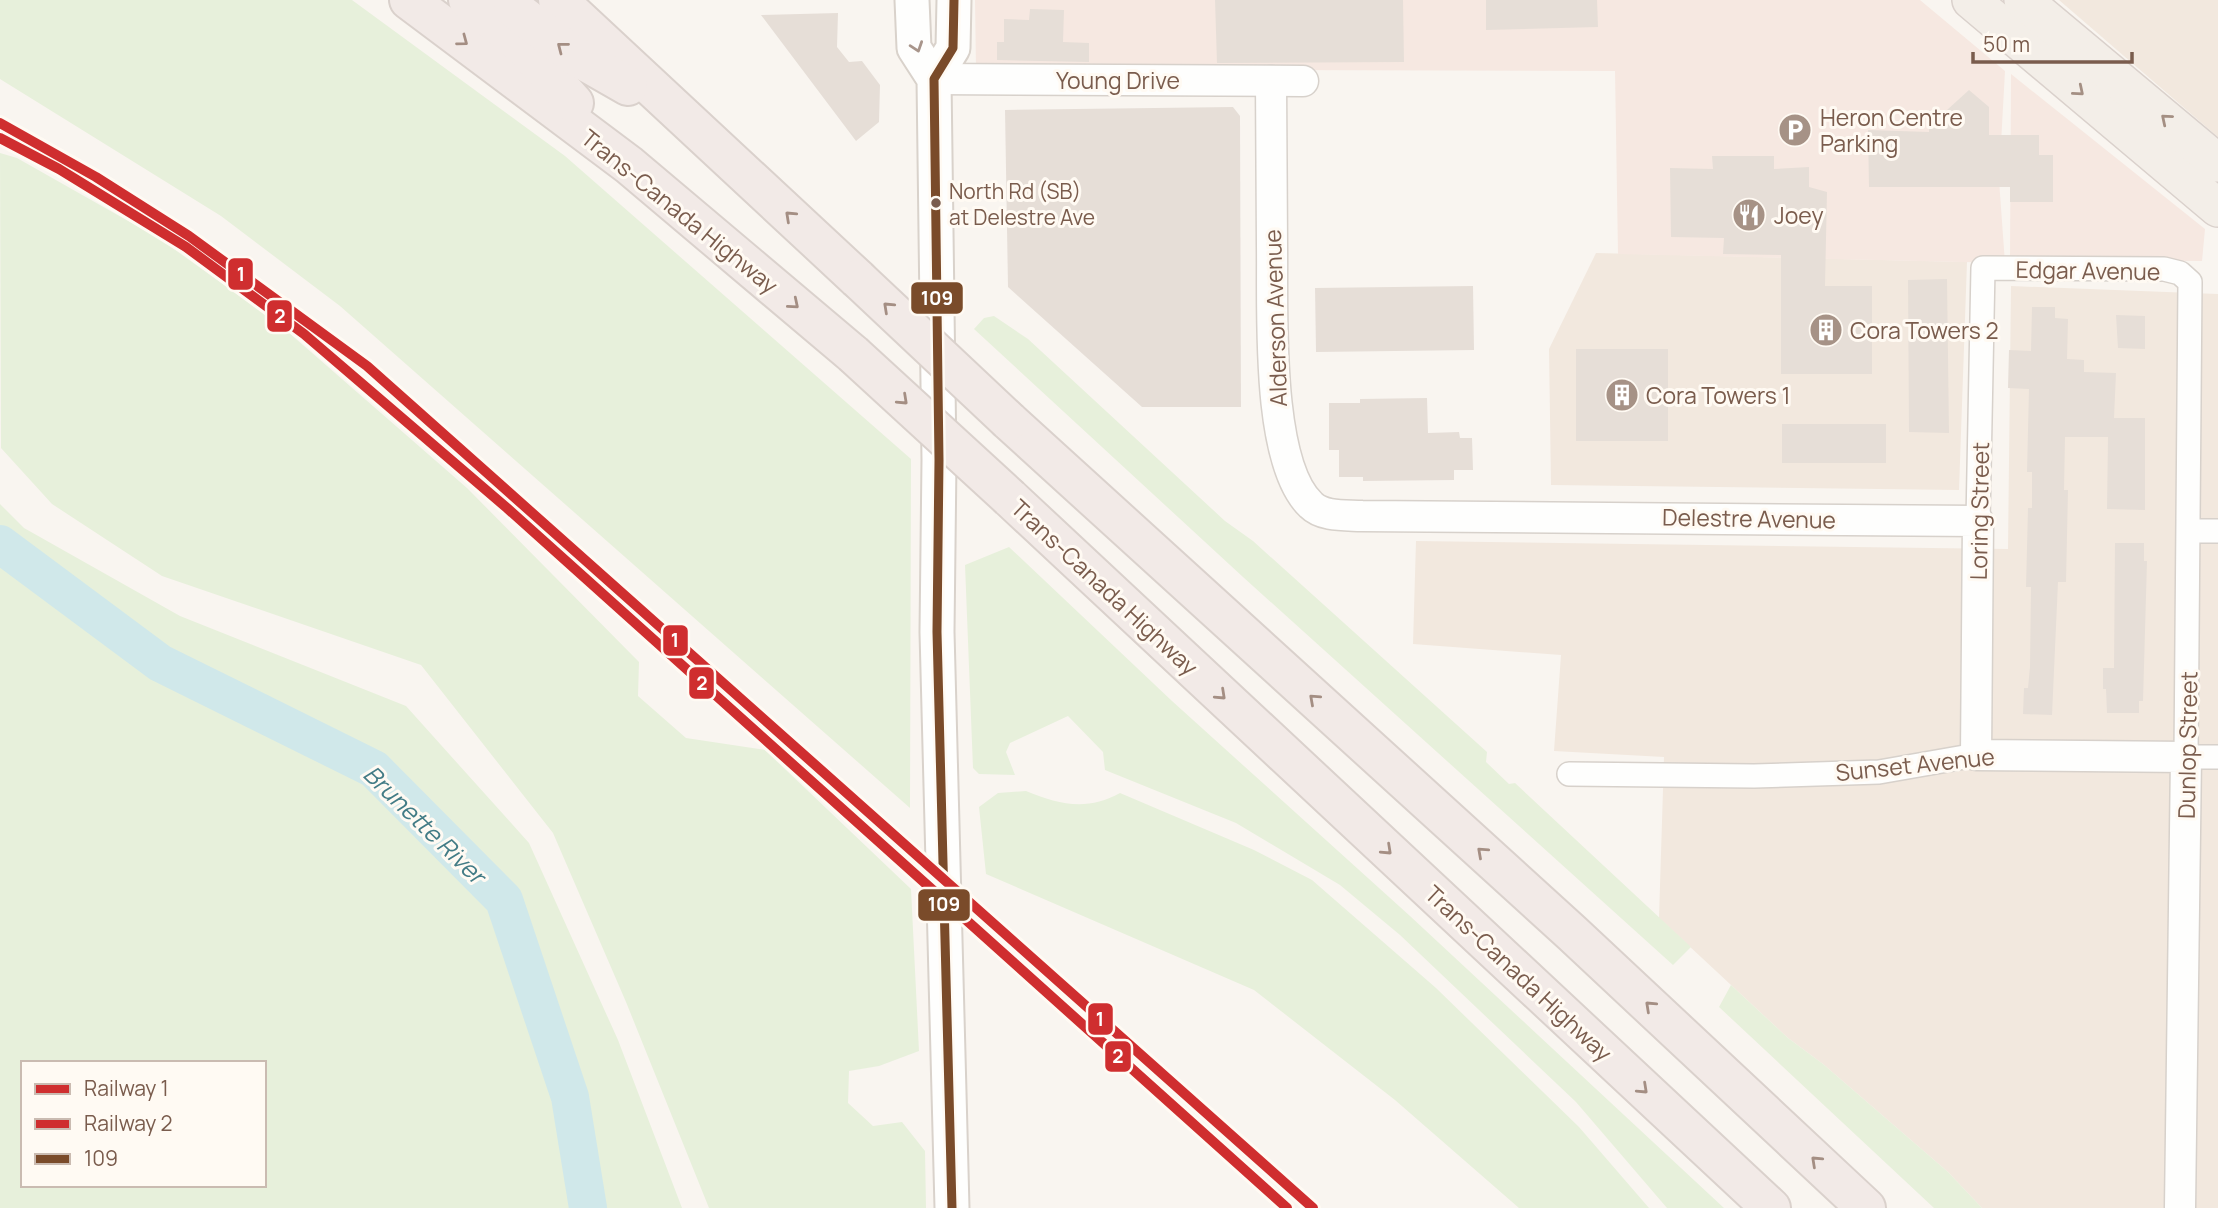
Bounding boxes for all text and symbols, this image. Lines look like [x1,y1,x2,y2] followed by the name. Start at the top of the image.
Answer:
[1973,21,2132,65] scale bar
[1983,30,2030,58] text: 50 m
[455,33,468,45] one-way arrow
[909,40,923,53] one-way arrow
[558,42,570,55] one-way arrow
[1056,64,1180,96] street label: Young Drive
[2071,83,2084,95] one-way arrow
[1820,101,1963,159] place label: Heron Centre Parking
[1776,111,1814,149] parking icon: Heron Centre Parking
[2161,115,2174,127] one-way arrow
[575,122,785,300] street label: Trans-Canada Highway
[949,177,1095,231] place label: North Rd (SB) at Delestre Ave
[929,196,943,210] marker: North Rd (SB) at Delestre Ave
[1730,196,1768,234] restaurant icon: Joey
[1774,199,1824,231] place label: Joey
[785,212,798,224] one-way arrow
[1256,229,1294,407] street label: Alderson Avenue
[2015,253,2161,287] street label: Edgar Avenue
[227,257,254,291] line badge: 1
[237,261,245,287] text: 1
[910,281,964,315] line badge: 109
[921,285,953,311] text: 109
[785,296,798,308] one-way arrow
[266,299,293,333] line badge: 2
[274,303,286,329] text: 2
[883,303,896,316] one-way arrow
[1807,311,1845,349] building icon: Cora Towers 2
[1850,314,1999,346] place label: Cora Towers 2
[1603,376,1641,414] building icon: Cora Towers 1
[1646,379,1790,411] place label: Cora Towers 1
[895,391,908,404] one-way arrow
[1962,442,1996,580] street label: Loring Street
[1005,492,1205,682] street label: Trans-Canada Highway
[1662,500,1836,536] street label: Delestre Avenue
[662,624,689,657] line badge: 1
[671,627,679,653] text: 1
[688,666,715,700] line badge: 2
[696,670,708,696] text: 2
[2170,671,2204,819] street label: Dunlop Street
[1213,687,1226,699] one-way arrow
[1309,694,1322,707] one-way arrow
[1834,740,1996,788] street label: Sunset Avenue
[357,757,496,893] water label: Brunette River
[1379,842,1392,854] one-way arrow
[1477,847,1490,860] one-way arrow
[1419,878,1619,1068] street label: Trans-Canada Highway
[917,888,971,922] line badge: 109
[928,891,960,917] text: 109
[1645,1001,1658,1014] one-way arrow
[1087,1002,1114,1036] line badge: 1
[1096,1006,1104,1032] text: 1
[1104,1040,1132,1073] line badge: 2
[1112,1043,1124,1069] text: 2
[21,1061,266,1187] legend
[84,1074,169,1102] text: Railway 1
[1635,1080,1648,1093] one-way arrow
[84,1109,172,1137] text: Railway 2
[84,1144,118,1172] text: 109
[1811,1157,1824,1170] one-way arrow

